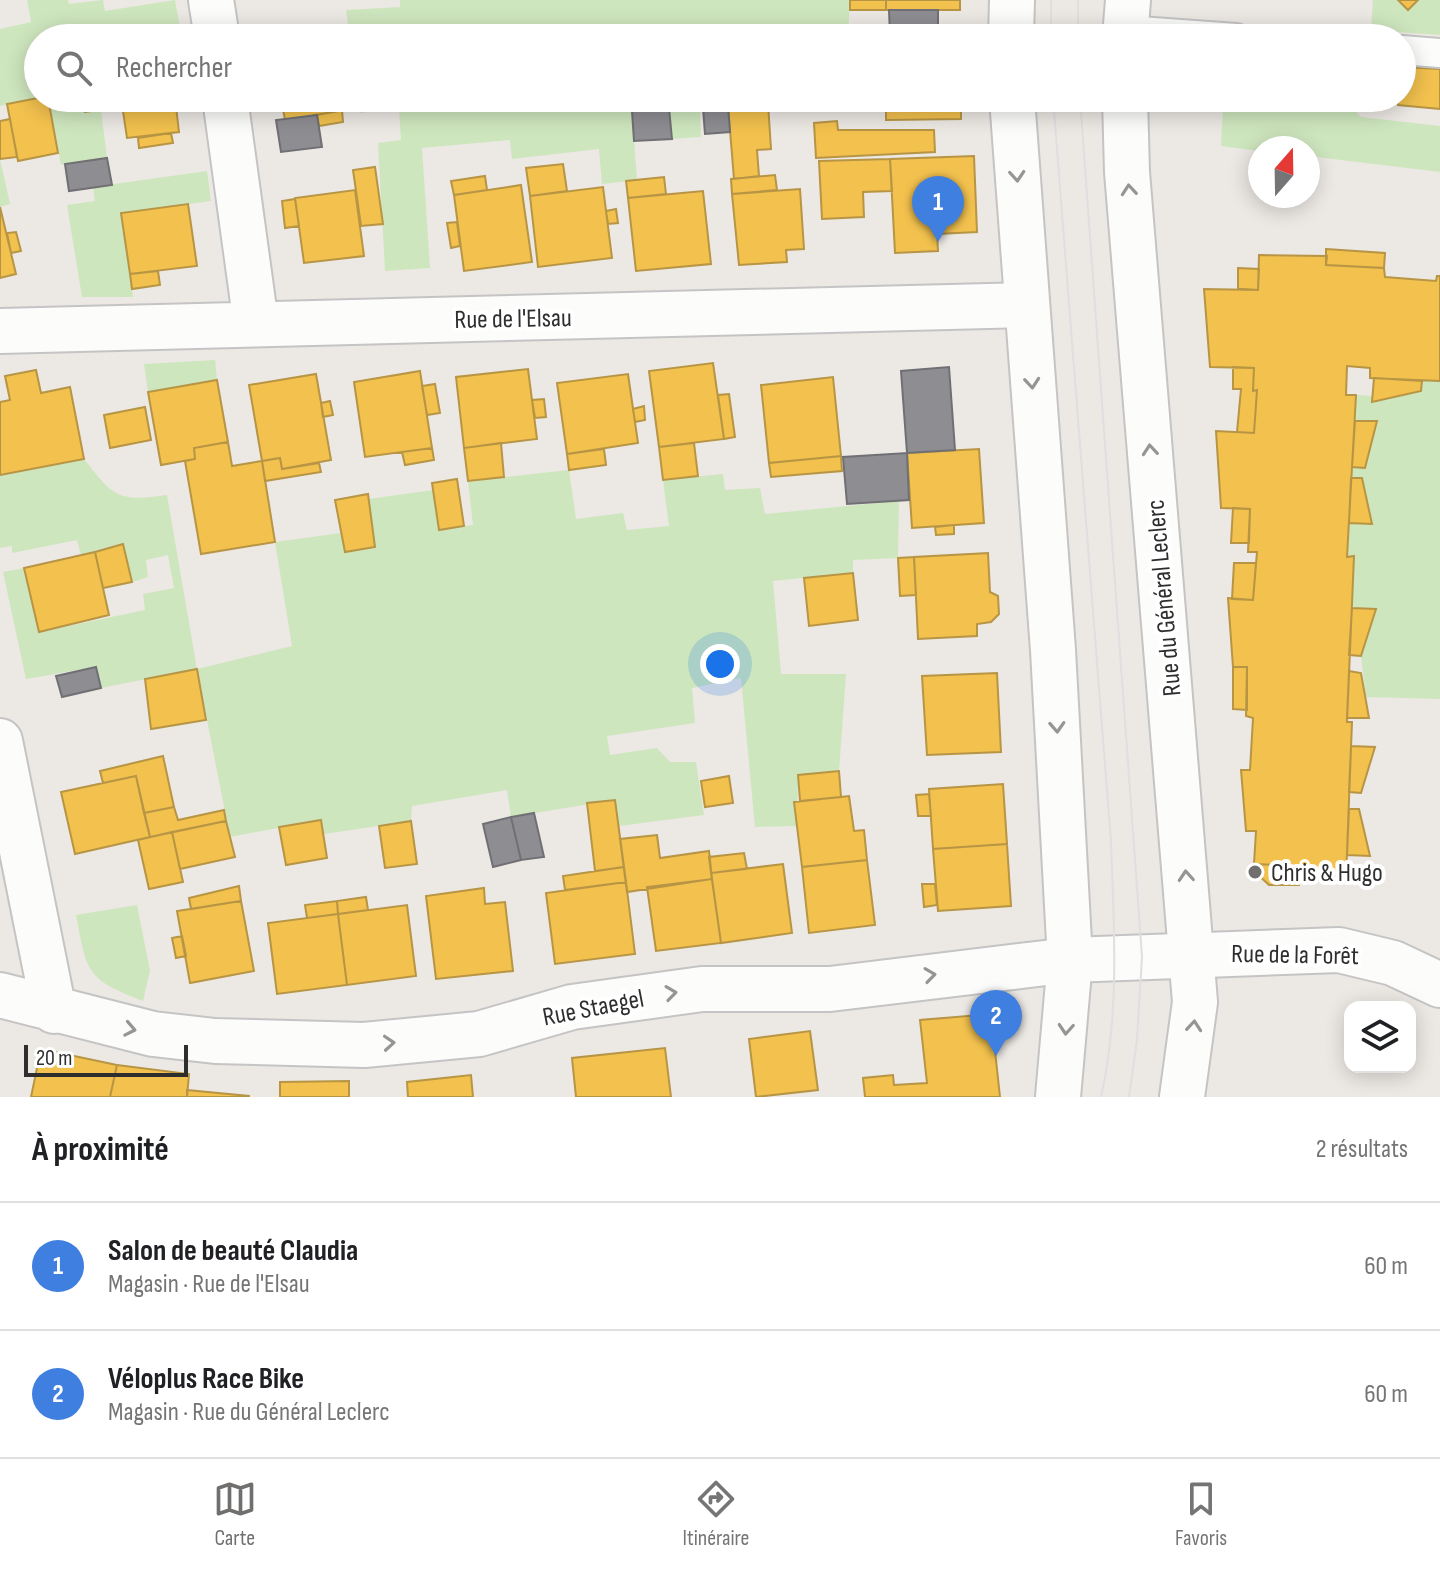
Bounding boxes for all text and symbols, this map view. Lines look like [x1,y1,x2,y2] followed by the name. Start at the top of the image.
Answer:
[24,24,1416,112] search box
[52,46,96,90] icon: search
[116,50,232,86] text: Rechercher
[1248,136,1320,208] north arrow
[1008,170,1025,183] one-way arrow
[912,176,964,242] pin: 1
[1121,184,1138,197] one-way arrow
[454,303,572,336] street label: Rue de l'Elsau
[1023,377,1040,390] one-way arrow
[1142,443,1159,456] one-way arrow
[1140,498,1189,698] street label: Rue du Général Leclerc
[700,644,740,684] your location
[1048,721,1065,734] one-way arrow
[1271,858,1383,889] place label: Chris & Hugo
[1246,863,1264,881] marker: Chris & Hugo
[1178,869,1195,882] one-way arrow
[1231,939,1359,972] street label: Rue de la Forêt
[923,967,936,984] one-way arrow
[540,983,647,1033] street label: Rue Staegel
[665,985,678,1002] one-way arrow
[970,990,1022,1056] pin: 2
[1344,1001,1416,1073] map controls
[1344,1001,1416,1073] button: layers
[1185,1019,1202,1032] one-way arrow
[123,1020,136,1037] one-way arrow
[1058,1022,1075,1035] one-way arrow
[383,1035,396,1052] one-way arrow
[24,1041,188,1077] scale bar
[36,1045,73,1072] text: 20 m
[32,1129,169,1170] text: À proximité
[1316,1134,1408,1165] text: 2 résultats
[108,1233,358,1269] text: Salon de beauté Claudia
[53,1251,63,1282] text: 1
[1364,1251,1408,1282] text: 60 m
[108,1269,310,1300] text: Magasin · Rue de l'Elsau
[108,1361,304,1397] text: Véloplus Race Bike
[52,1379,64,1410] text: 2
[1364,1379,1408,1410] text: 60 m
[108,1397,390,1428] text: Magasin · Rue du Général Leclerc
[213,1477,257,1552] tab: Carte
[683,1477,749,1552] tab: Itinéraire
[1175,1477,1227,1552] tab: Favoris

